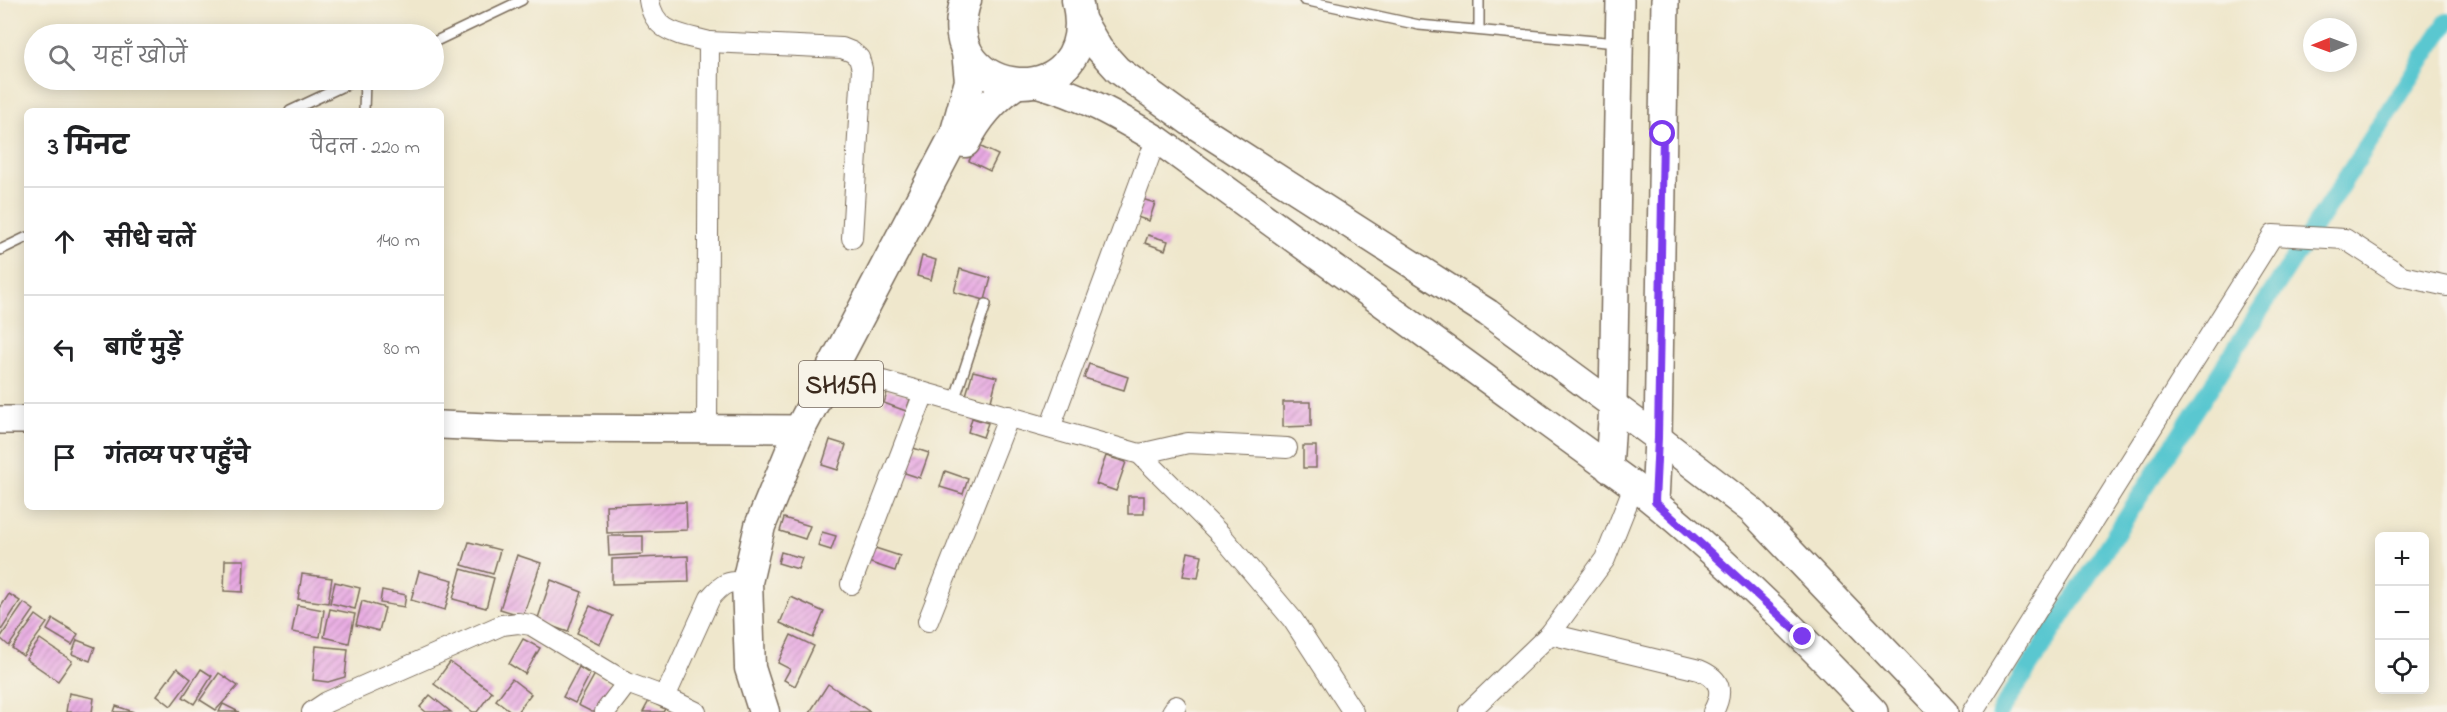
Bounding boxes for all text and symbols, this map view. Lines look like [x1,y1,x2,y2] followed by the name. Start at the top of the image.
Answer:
[2303,18,2357,72] north arrow
[24,24,444,90] search box
[45,41,78,74] icon: search
[93,42,187,74] text: यहाँ खोजें
[1649,120,1675,146] route start
[48,129,128,167] text: 3 मिनट
[310,134,420,163] text: पैदल · 220 m
[48,225,81,258] icon: ahead
[105,226,195,258] text: सीधे चलें
[376,227,420,256] text: 140 m
[48,333,81,366] icon: left
[105,334,182,366] text: बाएँ मुड़ें
[383,335,420,364] text: 80 m
[799,361,883,407] road number: SH15A
[48,441,81,474] icon: arrive
[105,442,250,474] text: गंतव्य पर पहुँचे
[2375,532,2429,694] map controls
[2375,532,2429,586] button: +
[2375,586,2429,640] button: −
[1789,623,1815,649] route end
[2375,640,2429,694] button: locate

